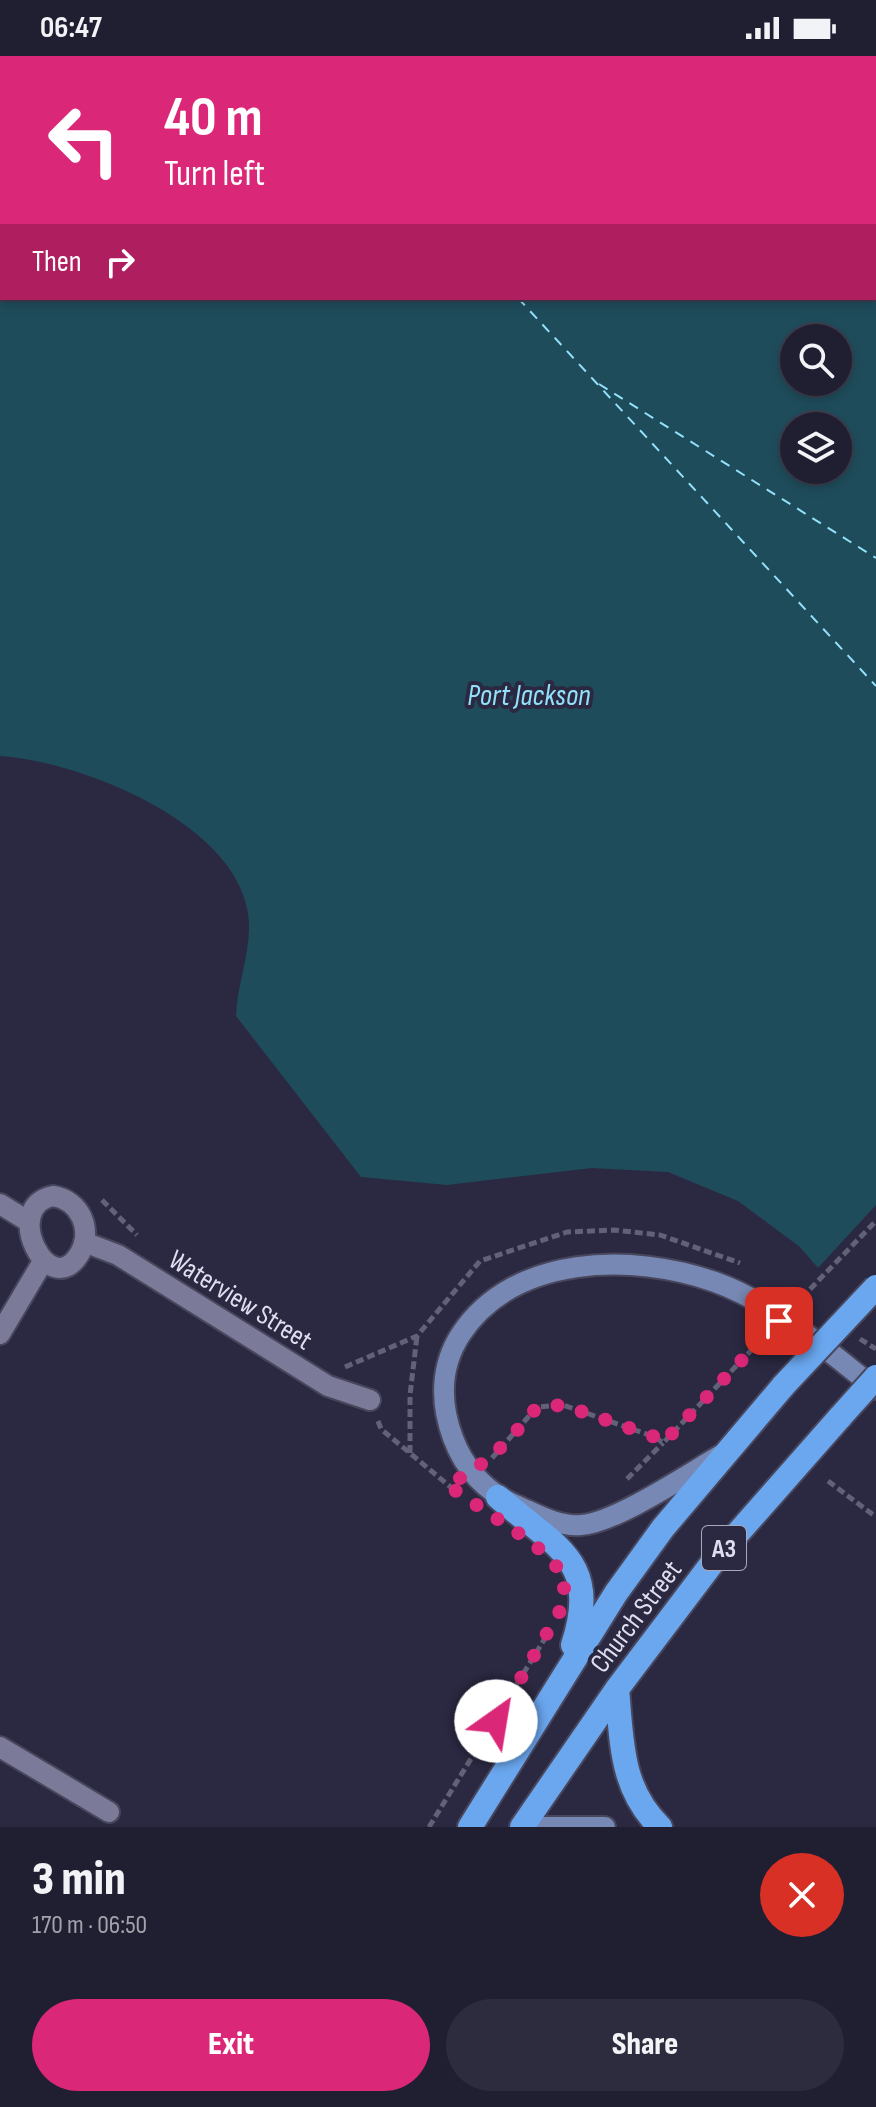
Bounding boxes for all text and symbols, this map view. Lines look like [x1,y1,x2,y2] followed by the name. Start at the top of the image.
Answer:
[40,10,102,46] text: 06:47
[164,85,263,152] text: 40 m
[32,88,136,192] icon: left
[164,153,265,196] text: Turn left
[98,240,142,284] icon: right
[32,244,82,280] text: Then
[780,324,852,484] map controls
[780,324,852,396] button: search
[780,412,852,484] button: layers
[467,678,591,714] water label: Port Jackson
[163,1243,318,1357] street label: Waterview Street
[745,1287,813,1355] pin
[757,1299,801,1343] icon: arrive
[702,1526,746,1570] road number: A3
[583,1554,689,1679] street label: Church Street
[454,1679,538,1763] position arrow
[32,1851,126,1908] text: 3 min
[760,1853,844,1937] button: close
[32,1910,147,1941] text: 170 m · 06:50
[32,1999,430,2091] button: Exit
[446,1999,844,2091] button: Share

